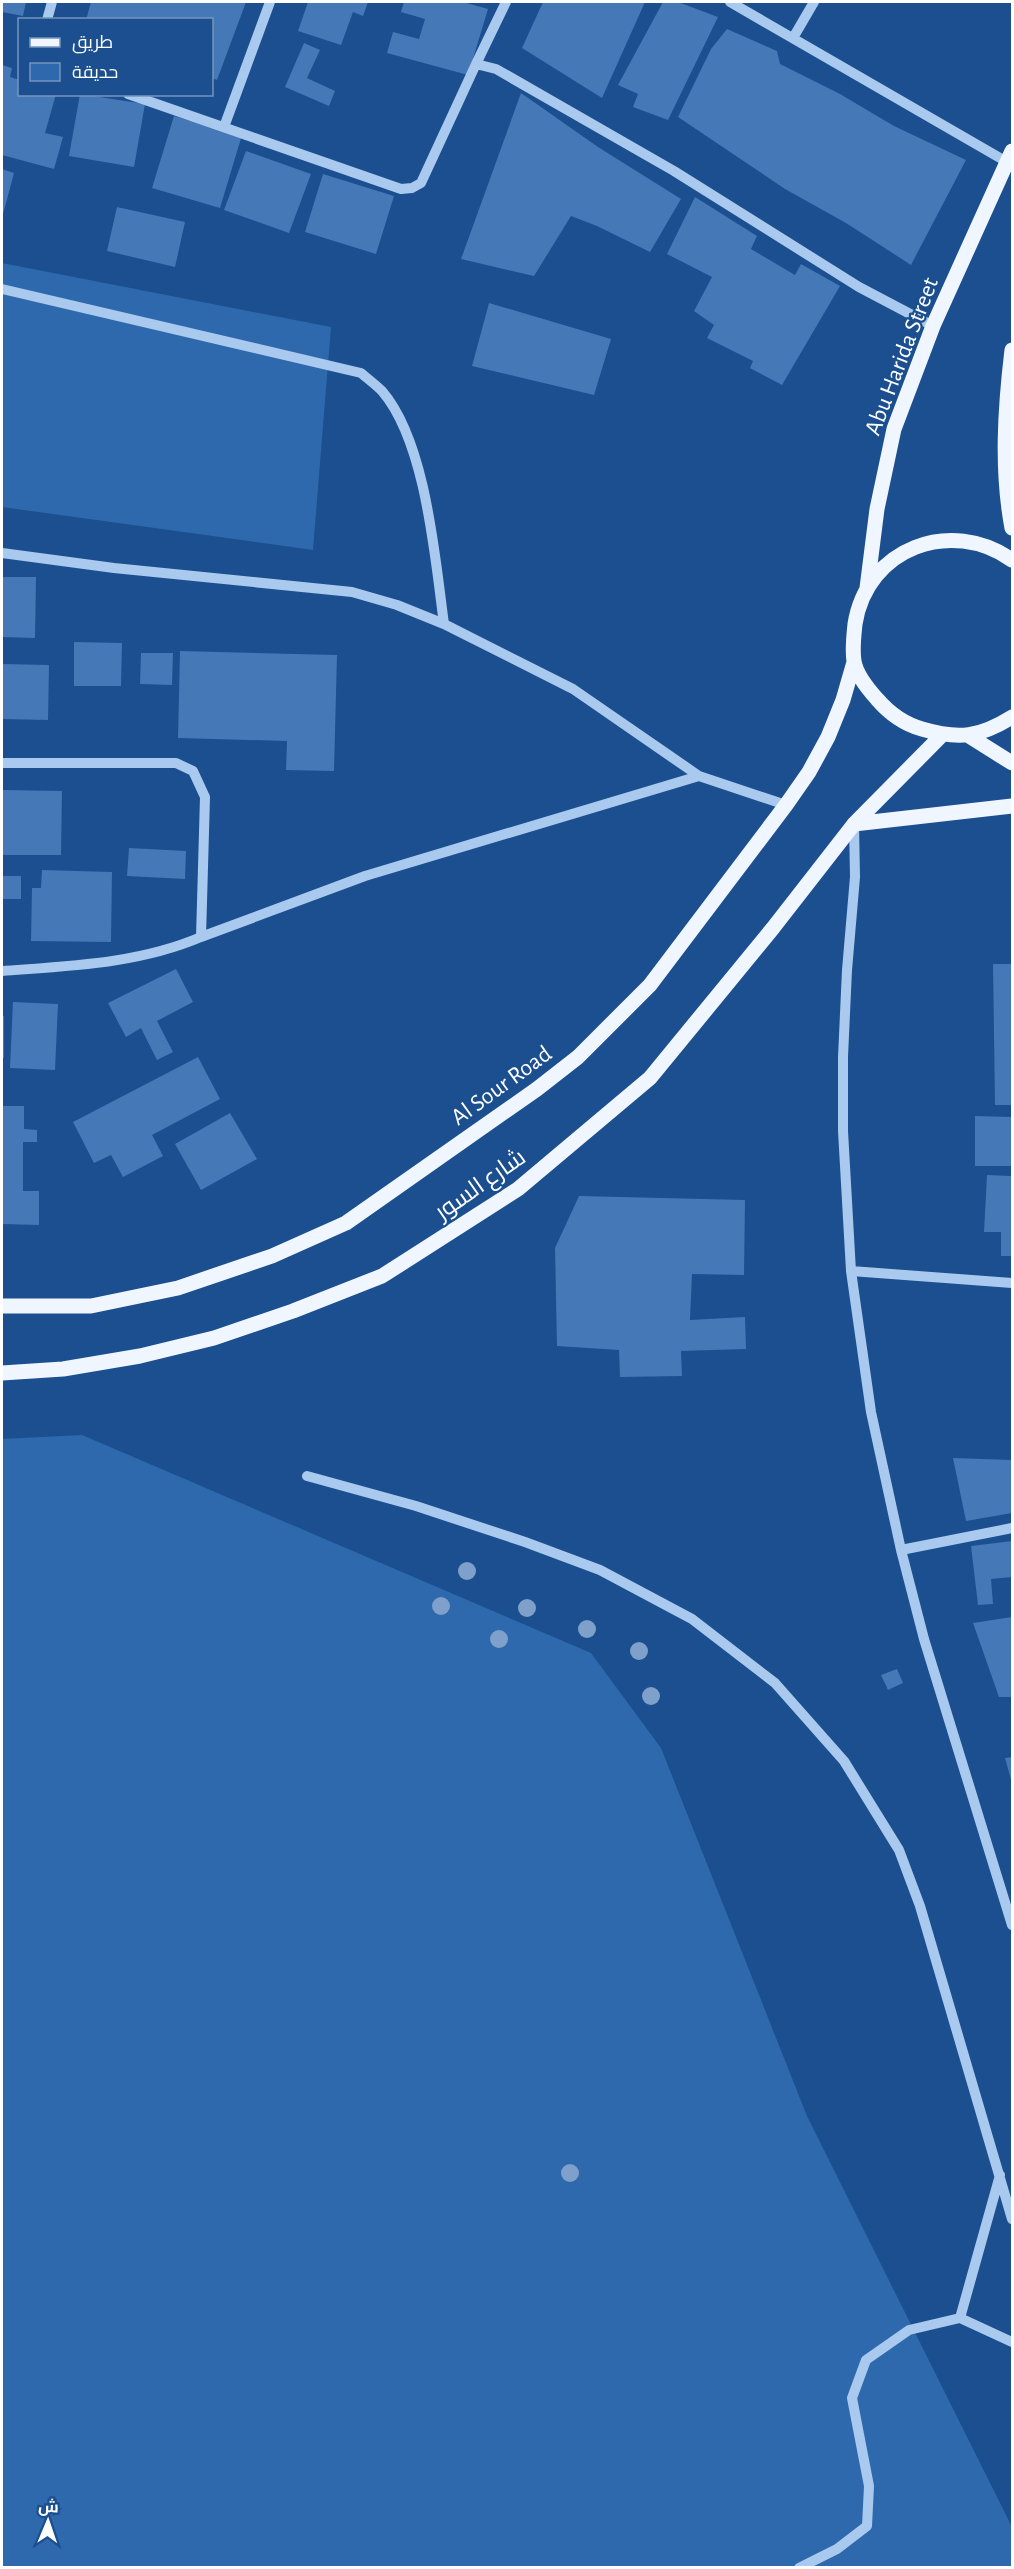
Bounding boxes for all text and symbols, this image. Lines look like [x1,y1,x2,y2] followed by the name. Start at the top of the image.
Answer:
[18,18,213,96] legend
[72,34,113,54] text: طريق
[72,64,118,82] text: حديقة
[861,274,943,438] street label: Abu Harida Street
[447,1041,556,1130] street label: Al Sour Road
[429,1144,532,1228] street label: شارع السور
[18,2491,78,2551] north arrow
[38,2498,59,2516] text: ش

